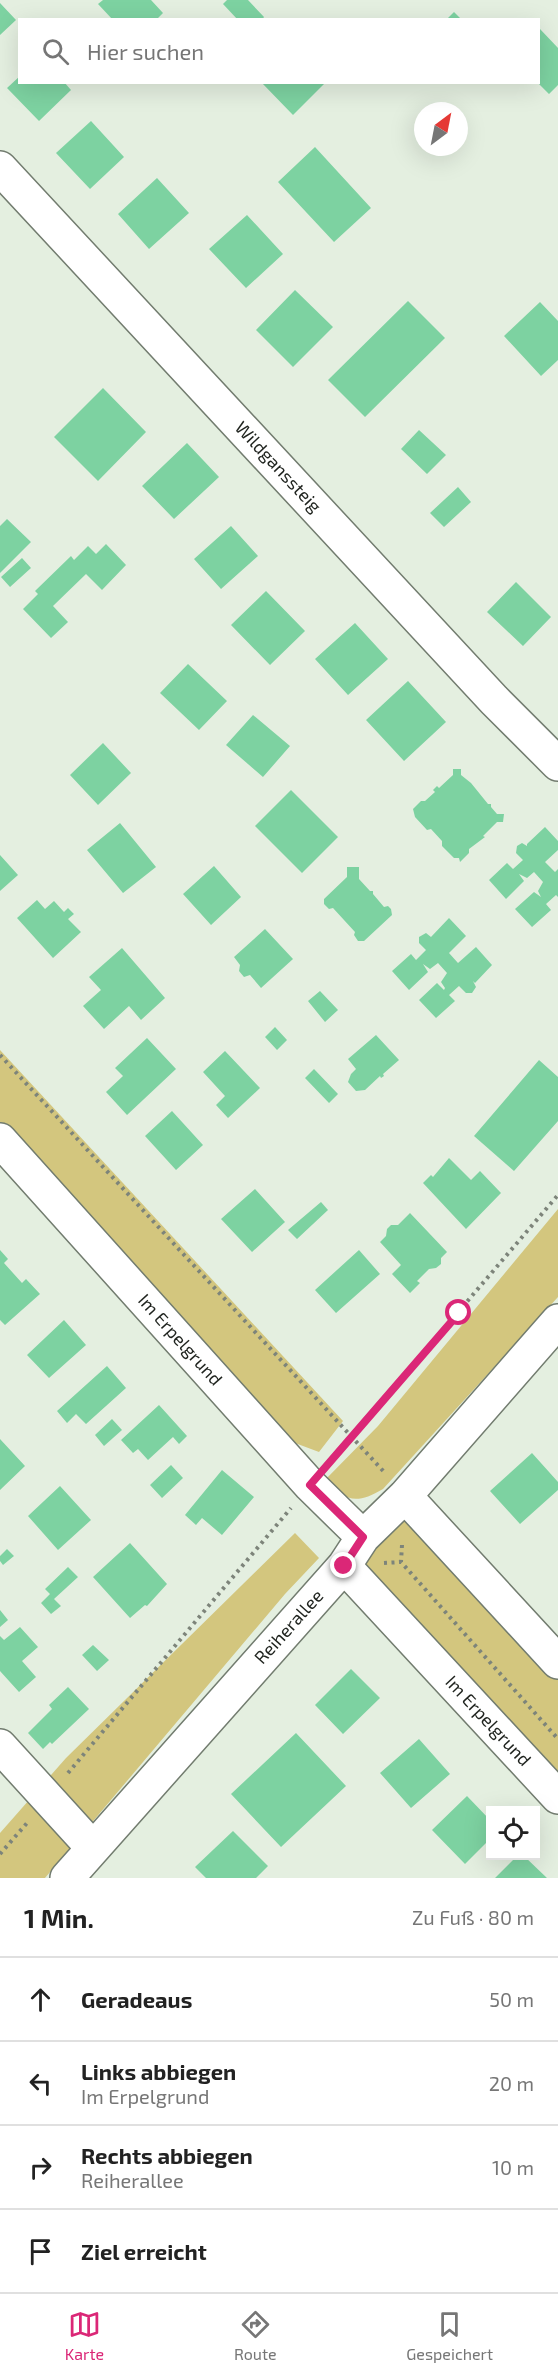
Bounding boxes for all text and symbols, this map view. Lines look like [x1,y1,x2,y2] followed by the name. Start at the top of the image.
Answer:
[18,18,540,84] search box
[39,35,72,68] icon: search
[87,38,204,64] text: Hier suchen
[414,102,468,156] north arrow
[231,416,327,517] street label: Wildganssteig
[134,1289,228,1390] street label: Im Erpelgrund
[445,1299,471,1325] route start
[330,1552,356,1578] route end
[249,1585,327,1668] street label: Reiherallee
[441,1671,536,1770] street label: Im Erpelgrund
[486,1806,540,1860] map controls
[486,1806,540,1860] button: locate
[24,1902,94,1933] text: 1 Min.
[412,1905,534,1929] text: Zu Fuß · 80 m
[24,1983,57,2016] icon: ahead
[81,1986,192,2012] text: Geradeaus
[489,1987,534,2011] text: 50 m
[81,2058,236,2084] text: Links abbiegen
[24,2067,57,2100] icon: left
[489,2071,534,2095] text: 20 m
[81,2084,209,2108] text: Im Erpelgrund
[81,2142,253,2168] text: Rechts abbiegen
[24,2151,57,2184] icon: right
[492,2155,534,2179] text: 10 m
[81,2168,184,2192] text: Reiherallee
[24,2235,57,2268] icon: arrive
[81,2238,207,2264] text: Ziel erreicht
[65,2308,104,2363] tab: Karte
[234,2308,277,2363] tab: Route
[406,2308,493,2363] tab: Gespeichert

